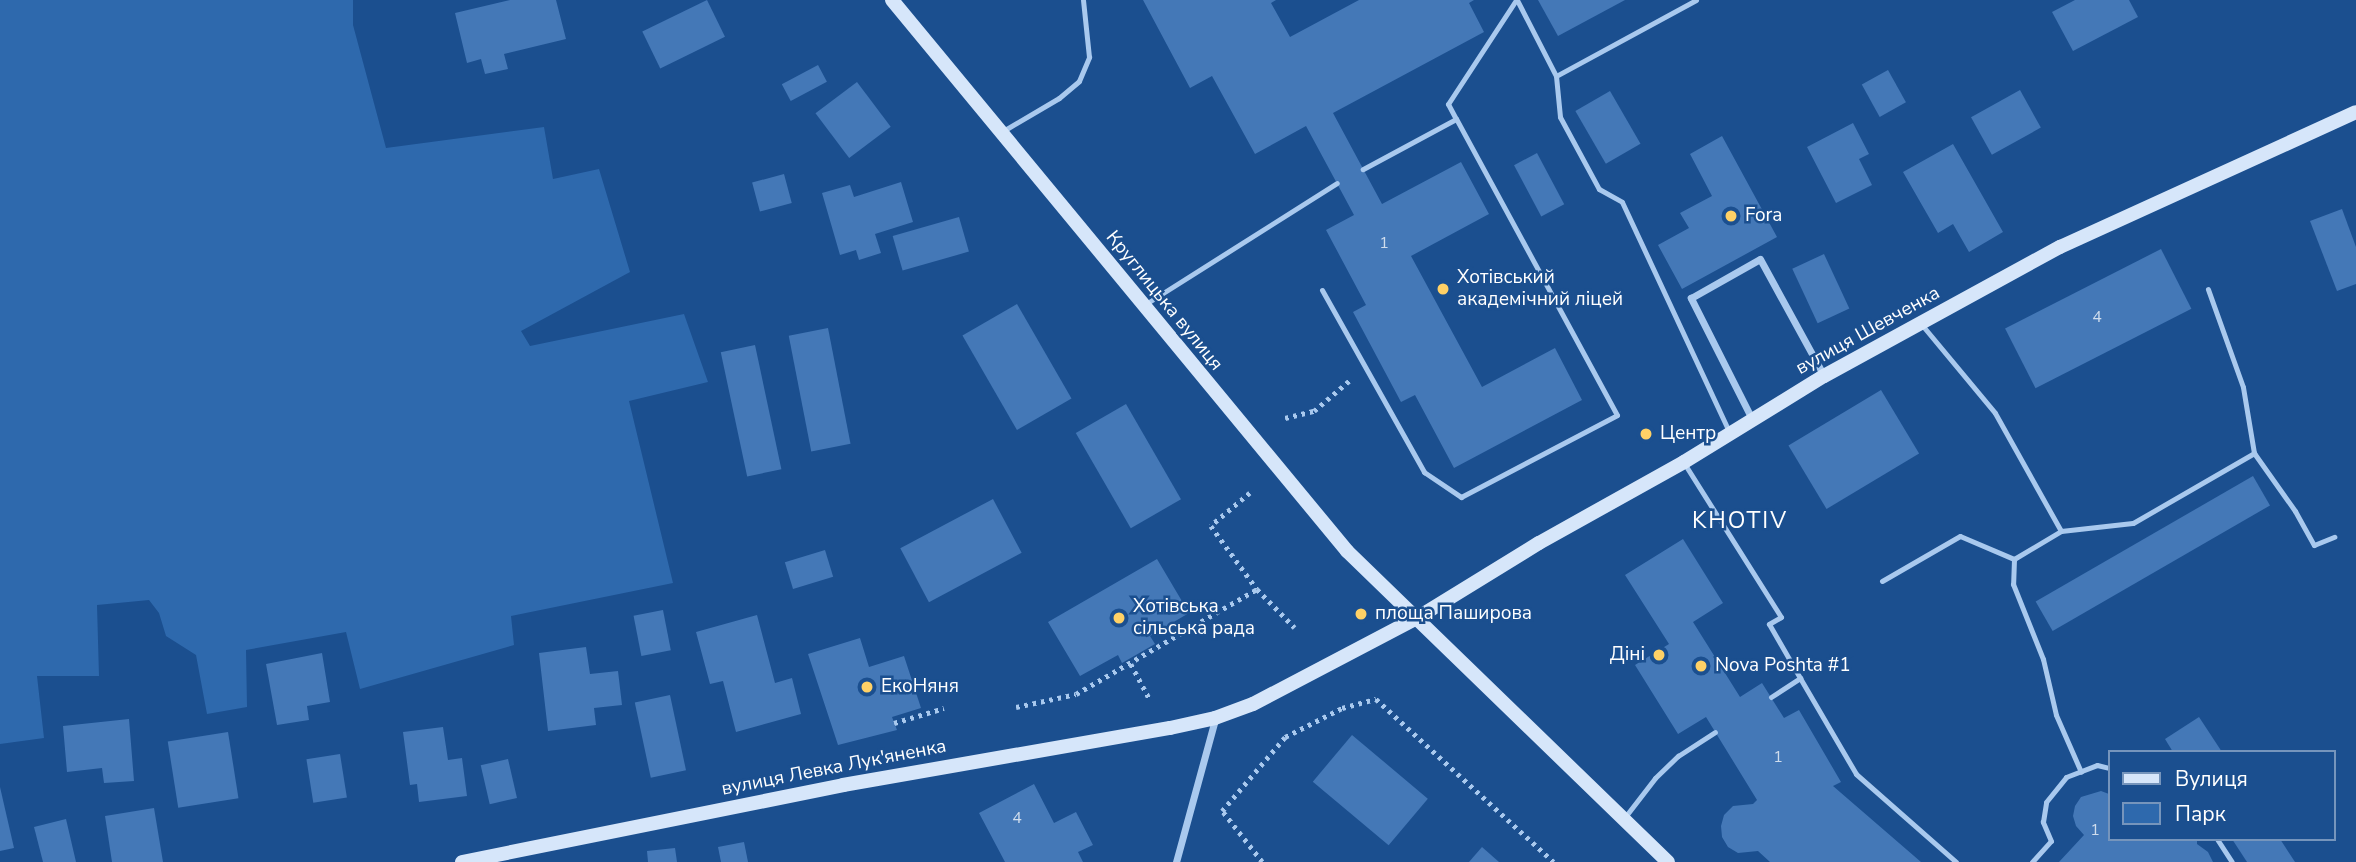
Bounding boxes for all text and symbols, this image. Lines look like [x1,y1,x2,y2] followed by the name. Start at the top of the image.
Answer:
[1745,205,1782,227] place label: Fora
[1723,208,1739,224] marker: Fora
[1101,227,1227,375] street label: Круглицька вулиця
[1379,233,1389,253] house number: 1
[1457,267,1623,311] place label: Хотівський академічний ліцей
[1435,281,1451,297] marker: Хотівський академічний ліцей
[1792,282,1944,380] street label: вулиця Шевченка
[2092,307,2102,327] house number: 4
[1660,423,1716,445] place label: Центр
[1638,426,1654,442] marker: Центр
[1693,507,1787,535] district label: KHOTIV
[1133,596,1255,640] place label: Хотівська сільська рада
[1375,603,1532,625] place label: площа Паширова
[1353,606,1369,622] marker: площа Паширова
[1111,610,1127,626] marker: Хотівська сільська рада
[1610,644,1645,666] place label: Діні
[1651,647,1667,663] marker: Діні
[1715,655,1851,677] place label: Nova Poshta #1
[1693,658,1709,674] marker: Nova Poshta #1
[881,676,959,698] place label: ЕкоНяня
[859,679,875,695] marker: ЕкоНяня
[720,735,948,801] street label: вулиця Левка Лук'яненка
[1773,747,1783,767] house number: 1
[2108,750,2335,841] legend
[2175,765,2248,793] text: Вулиця
[2175,800,2226,828] text: Парк
[1012,808,1022,828] house number: 4
[2090,820,2100,840] house number: 1

